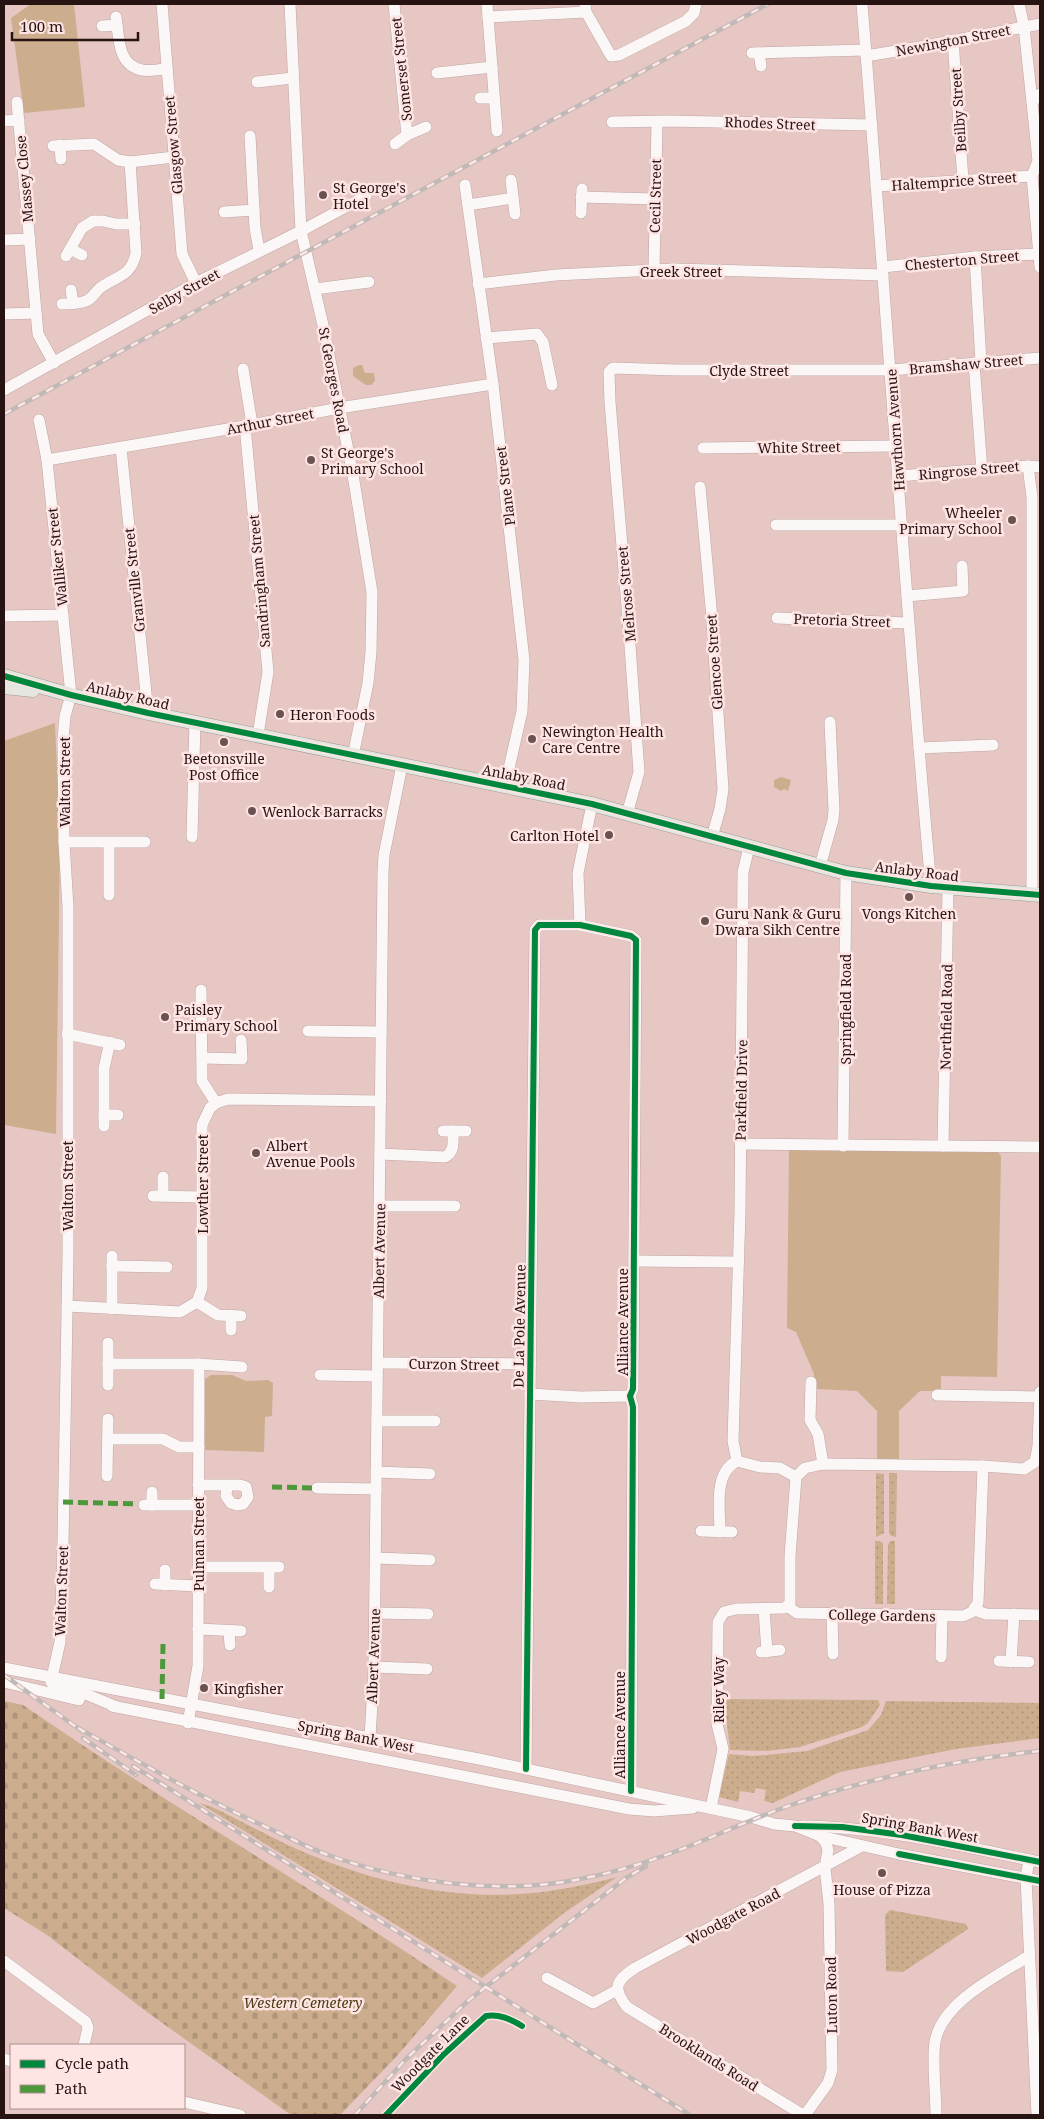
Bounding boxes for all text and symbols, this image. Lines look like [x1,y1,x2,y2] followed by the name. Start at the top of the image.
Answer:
[12,10,139,42] scale bar
[20,16,63,36] text: 100 m
[386,16,416,122] street label: Somerset Street
[894,20,1012,60] street label: Newington Street
[946,67,970,153] street label: Beilby Street
[159,95,187,195] street label: Glasgow Street
[724,112,816,134] street label: Rhodes Street
[11,135,37,223] street label: Massey Close
[645,159,665,233] street label: Cecil Street
[891,167,1017,195] street label: Haltemprice Street
[333,178,406,213] place label: St George's Hotel
[317,189,329,201] marker: St George's Hotel
[904,246,1020,274] street label: Chesterton Street
[640,262,722,281] street label: Greek Street
[145,264,223,318] street label: Selby Street
[314,326,354,435] street label: St Georges Road
[908,350,1024,378] street label: Bramshaw Street
[709,361,789,380] street label: Clyde Street
[881,368,909,492] street label: Hawthorn Avenue
[225,403,315,439] street label: Arthur Street
[757,437,841,457] street label: White Street
[321,443,424,478] place label: St George's Primary School
[491,445,519,527] street label: Plane Street
[305,454,317,466] marker: St George's Primary School
[918,456,1020,484] street label: Ringrose Street
[899,503,1003,538] place label: Wheeler Primary School
[42,507,72,607] street label: Walliker Street
[244,514,274,648] street label: Sandringham Street
[1006,514,1018,526] marker: Wheeler Primary School
[119,527,149,633] street label: Granville Street
[612,545,640,643] street label: Melrose Street
[793,609,891,631] street label: Pretoria Street
[701,613,727,711] street label: Glencoe Street
[85,676,172,714] street label: Anlaby Road
[290,705,375,724] place label: Heron Foods
[274,708,286,720] marker: Heron Foods
[542,722,664,757] place label: Newington Health Care Centre
[526,733,538,745] marker: Newington Health Care Centre
[218,736,230,748] marker: Beetonsville Post Office
[55,737,74,827] street label: Walton Street
[183,749,265,784] place label: Beetonsville Post Office
[481,760,568,794] street label: Anlaby Road
[262,802,383,821] place label: Wenlock Barracks
[246,805,258,817] marker: Wenlock Barracks
[510,826,600,845] place label: Carlton Hotel
[603,829,615,841] marker: Carlton Hotel
[874,856,961,886] street label: Anlaby Road
[903,891,915,903] marker: Vongs Kitchen
[715,904,841,939] place label: Guru Nank & Guru Dwara Sikh Centre
[862,904,956,923] place label: Vongs Kitchen
[699,915,711,927] marker: Guru Nank & Guru Dwara Sikh Centre
[836,953,855,1064] street label: Springfield Road
[936,963,956,1070] street label: Northfield Road
[175,1000,278,1035] place label: Paisley Primary School
[159,1011,171,1023] marker: Paisley Primary School
[731,1039,751,1141] street label: Parkfield Drive
[193,1134,212,1234] street label: Lowther Street
[266,1136,355,1171] place label: Albert Avenue Pools
[58,1141,77,1231] street label: Walton Street
[250,1147,262,1159] marker: Albert Avenue Pools
[369,1203,389,1299] street label: Albert Avenue
[508,1264,530,1388] street label: De La Pole Avenue
[613,1268,632,1376] street label: Alliance Avenue
[408,1354,500,1374] street label: Curzon Street
[189,1497,208,1591] street label: Pulman Street
[50,1545,72,1637] street label: Walton Street
[828,1605,936,1625] street label: College Gardens
[362,1608,384,1704] street label: Albert Avenue
[709,1657,728,1723] street label: Riley Way
[610,1671,629,1779] street label: Alliance Avenue
[214,1679,284,1698] place label: Kingfisher
[198,1682,210,1694] marker: Kingfisher
[296,1715,416,1757] street label: Spring Bank West
[860,1807,980,1847] street label: Spring Bank West
[876,1867,888,1879] marker: House of Pizza
[833,1880,931,1899] place label: House of Pizza
[683,1883,784,1949] street label: Woodgate Road
[821,1956,841,2034] street label: Luton Road
[244,1993,362,2012] park label: Western Cemetery
[387,2010,473,2096] street label: Woodgate Lane
[656,2019,763,2095] street label: Brooklands Road
[10,2044,185,2109] legend
[55,2053,130,2073] text: Cycle path
[55,2078,88,2098] text: Path

